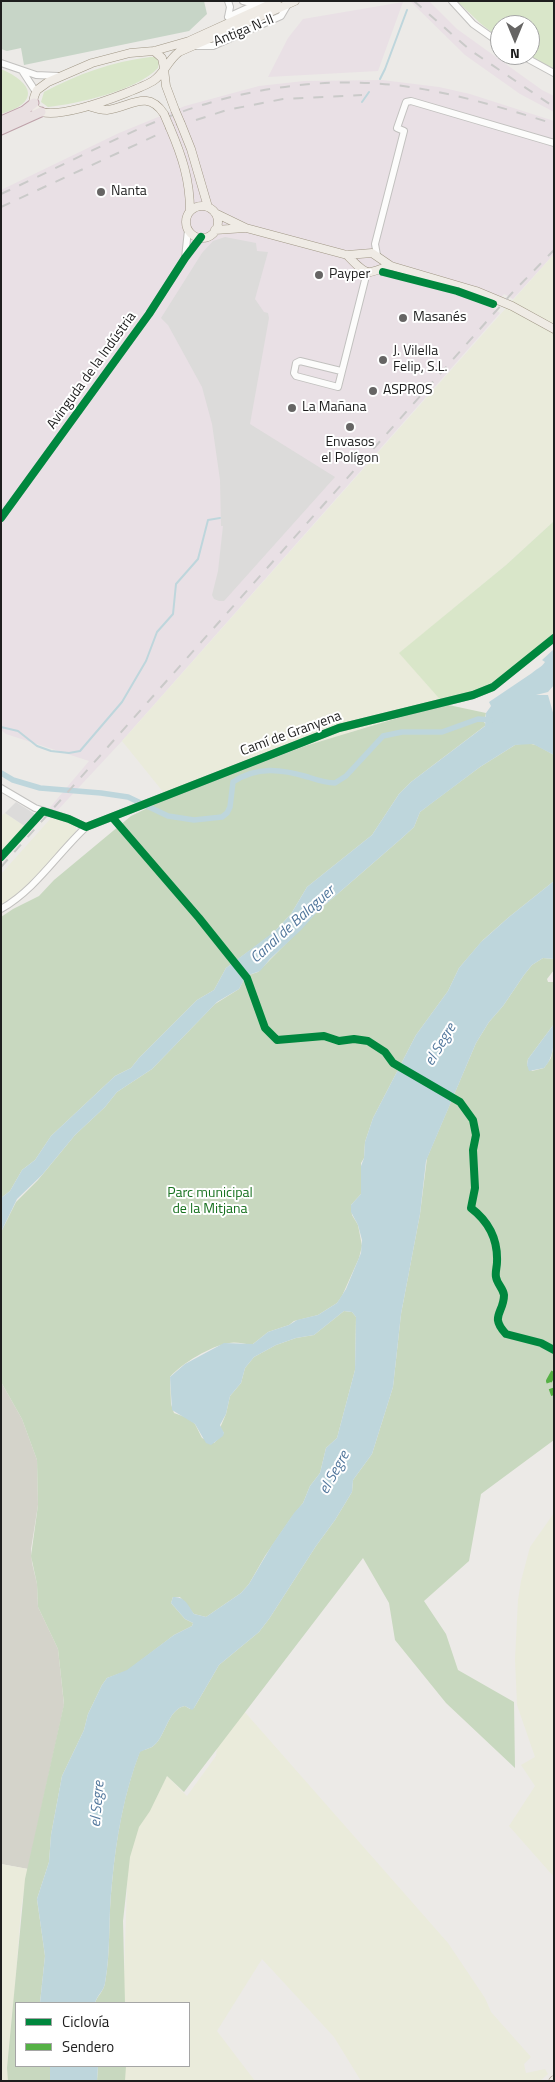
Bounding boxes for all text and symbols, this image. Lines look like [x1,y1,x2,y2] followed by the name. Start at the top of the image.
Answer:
[211,11,277,51] street label: Antiga N-II
[490,15,540,65] north arrow
[510,44,520,65] text: N
[111,184,147,200] place label: Nanta
[95,186,107,198] marker: Nanta
[329,267,370,283] place label: Payper
[313,269,325,281] marker: Payper
[44,309,140,433] street label: Avinguda de la Indústria
[413,310,466,326] place label: Masanés
[397,312,409,324] marker: Masanés
[393,344,447,377] place label: J. Vilella Felip, S.L.
[377,354,389,366] marker: J. Vilella Felip, S.L.
[383,383,433,399] place label: ASPROS
[367,385,379,397] marker: ASPROS
[302,400,367,416] place label: La Mañana
[286,402,298,414] marker: La Mañana
[344,421,356,433] marker: Envasos el Polígon
[321,435,379,468] place label: Envasos el Polígon
[238,708,344,760] street label: Camí de Granyena
[247,882,339,968] water label: Canal de Balaguer
[421,1020,461,1070] water label: el Segre
[167,1186,253,1218] park label: Parc municipal de la Mitjana
[316,1448,354,1498] water label: el Segre
[87,1780,109,1828] water label: el Segre
[15,2002,190,2067] legend
[62,2010,109,2033] text: Ciclovía
[62,2035,114,2058] text: Sendero

